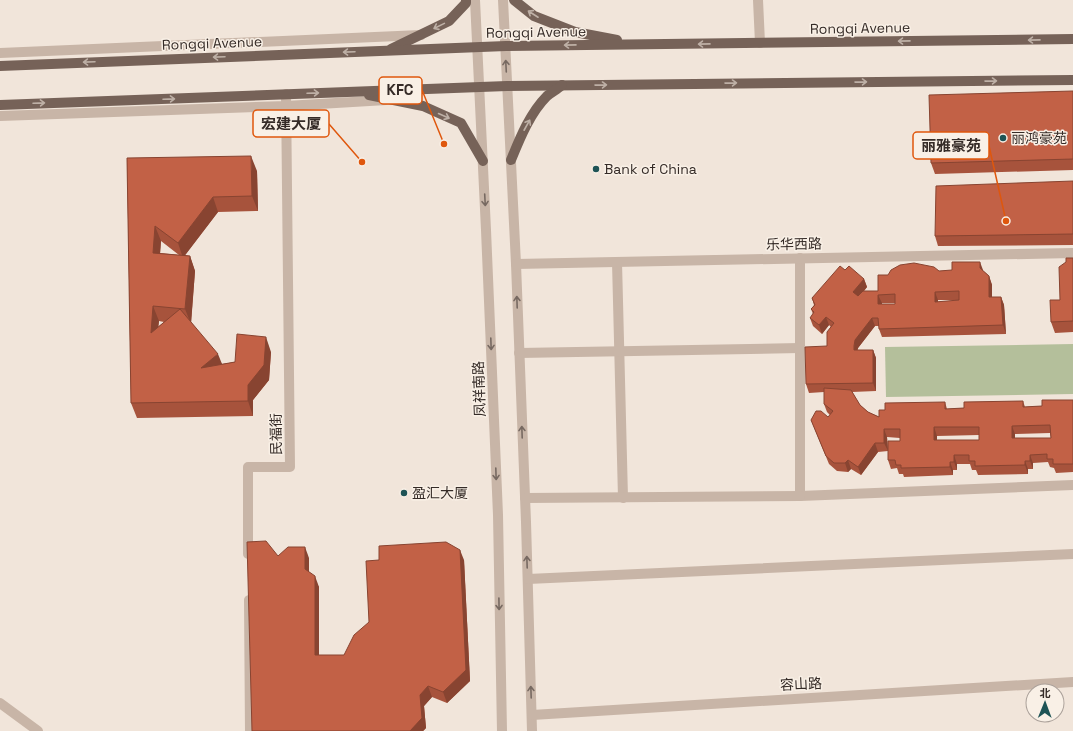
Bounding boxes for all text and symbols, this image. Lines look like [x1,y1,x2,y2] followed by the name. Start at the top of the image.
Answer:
[527,10,538,18] one-way arrow
[810,18,910,38] street label: Rongqi Avenue
[486,22,586,42] street label: Rongqi Avenue
[433,23,445,30] one-way arrow
[162,32,262,54] street label: Rongqi Avenue
[1028,36,1041,44] one-way arrow
[898,37,911,45] one-way arrow
[698,40,711,47] one-way arrow
[564,41,577,49] one-way arrow
[343,48,356,56] one-way arrow
[213,53,226,61] one-way arrow
[83,58,96,66] one-way arrow
[503,60,510,73] one-way arrow
[379,77,422,104] callout: KFC
[984,77,997,84] one-way arrow
[854,78,867,86] one-way arrow
[724,79,737,87] one-way arrow
[387,80,414,99] text: KFC
[594,81,607,89] one-way arrow
[306,90,319,97] one-way arrow
[162,95,175,103] one-way arrow
[32,100,45,107] one-way arrow
[253,110,329,137] callout: 宏建大厦
[438,113,450,120] one-way arrow
[261,114,321,133] text: 宏建大厦
[524,119,531,131] one-way arrow
[1011,129,1067,147] place label: 丽鸿豪苑
[913,132,989,159] callout: 丽雅豪苑
[998,133,1008,143] marker: 丽鸿豪苑
[921,136,981,155] text: 丽雅豪苑
[604,160,697,178] place label: Bank of China
[591,164,601,174] marker: Bank of China
[481,193,488,206] one-way arrow
[766,235,822,253] street label: 乐华西路
[513,296,521,309] one-way arrow
[487,337,494,350] one-way arrow
[469,361,489,417] street label: 凤祥南路
[267,413,285,455] street label: 民福街
[519,426,526,439] one-way arrow
[492,467,500,480] one-way arrow
[412,484,468,502] place label: 盈汇大厦
[399,488,409,498] marker: 盈汇大厦
[523,556,531,569] one-way arrow
[496,597,503,610] one-way arrow
[780,674,822,694] street label: 容山路
[1025,683,1065,723] north arrow
[527,686,535,699] one-way arrow
[1040,686,1051,700] text: 北

